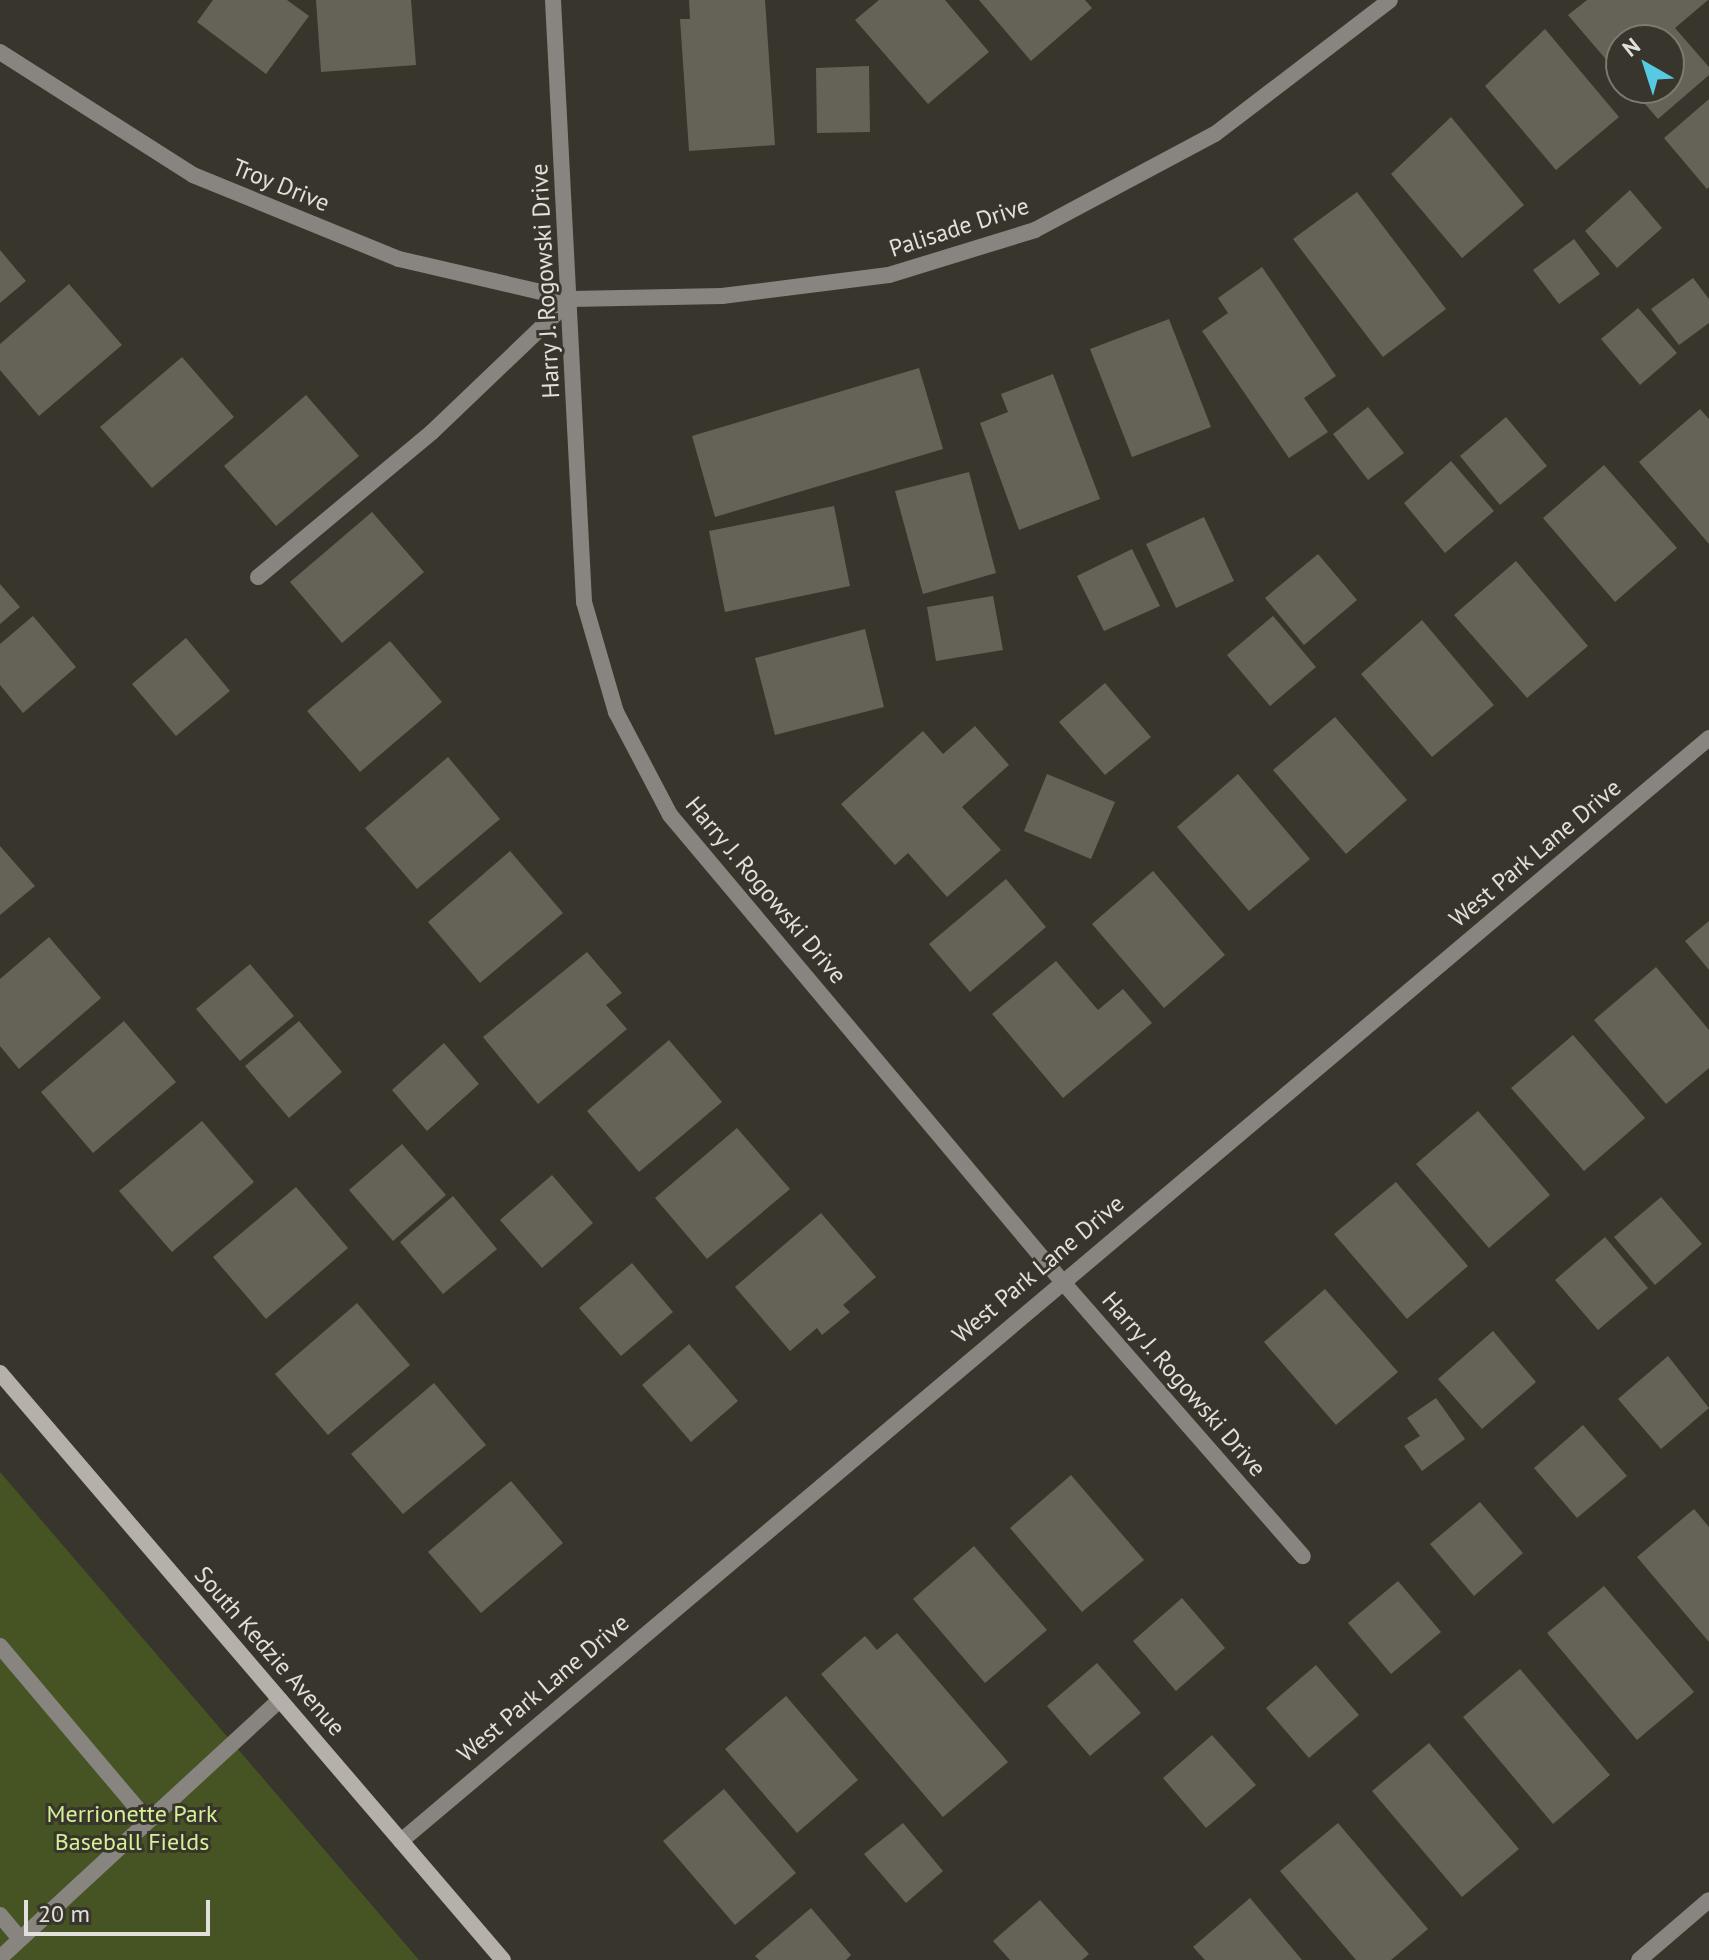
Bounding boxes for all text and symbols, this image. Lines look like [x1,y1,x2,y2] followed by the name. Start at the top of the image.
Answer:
[1605,24,1685,104] north arrow
[1617,31,1646,62] text: N
[228,152,334,218] street label: Troy Drive
[524,162,566,400] street label: Harry J. Rogowski Drive
[885,191,1033,263] street label: Palisade Drive
[1443,773,1627,933] street label: West Park Lane Drive
[679,790,853,990] street label: Harry J. Rogowski Drive
[946,1189,1130,1349] street label: West Park Lane Drive
[1095,1285,1273,1483] street label: Harry J. Rogowski Drive
[188,1560,352,1742] street label: South Kedzie Avenue
[451,1608,635,1768] street label: West Park Lane Drive
[47,1800,217,1856] park label: Merrionette Park Baseball Fields
[28,1884,214,1934] scale bar
[38,1898,90,1929] text: 20 m

